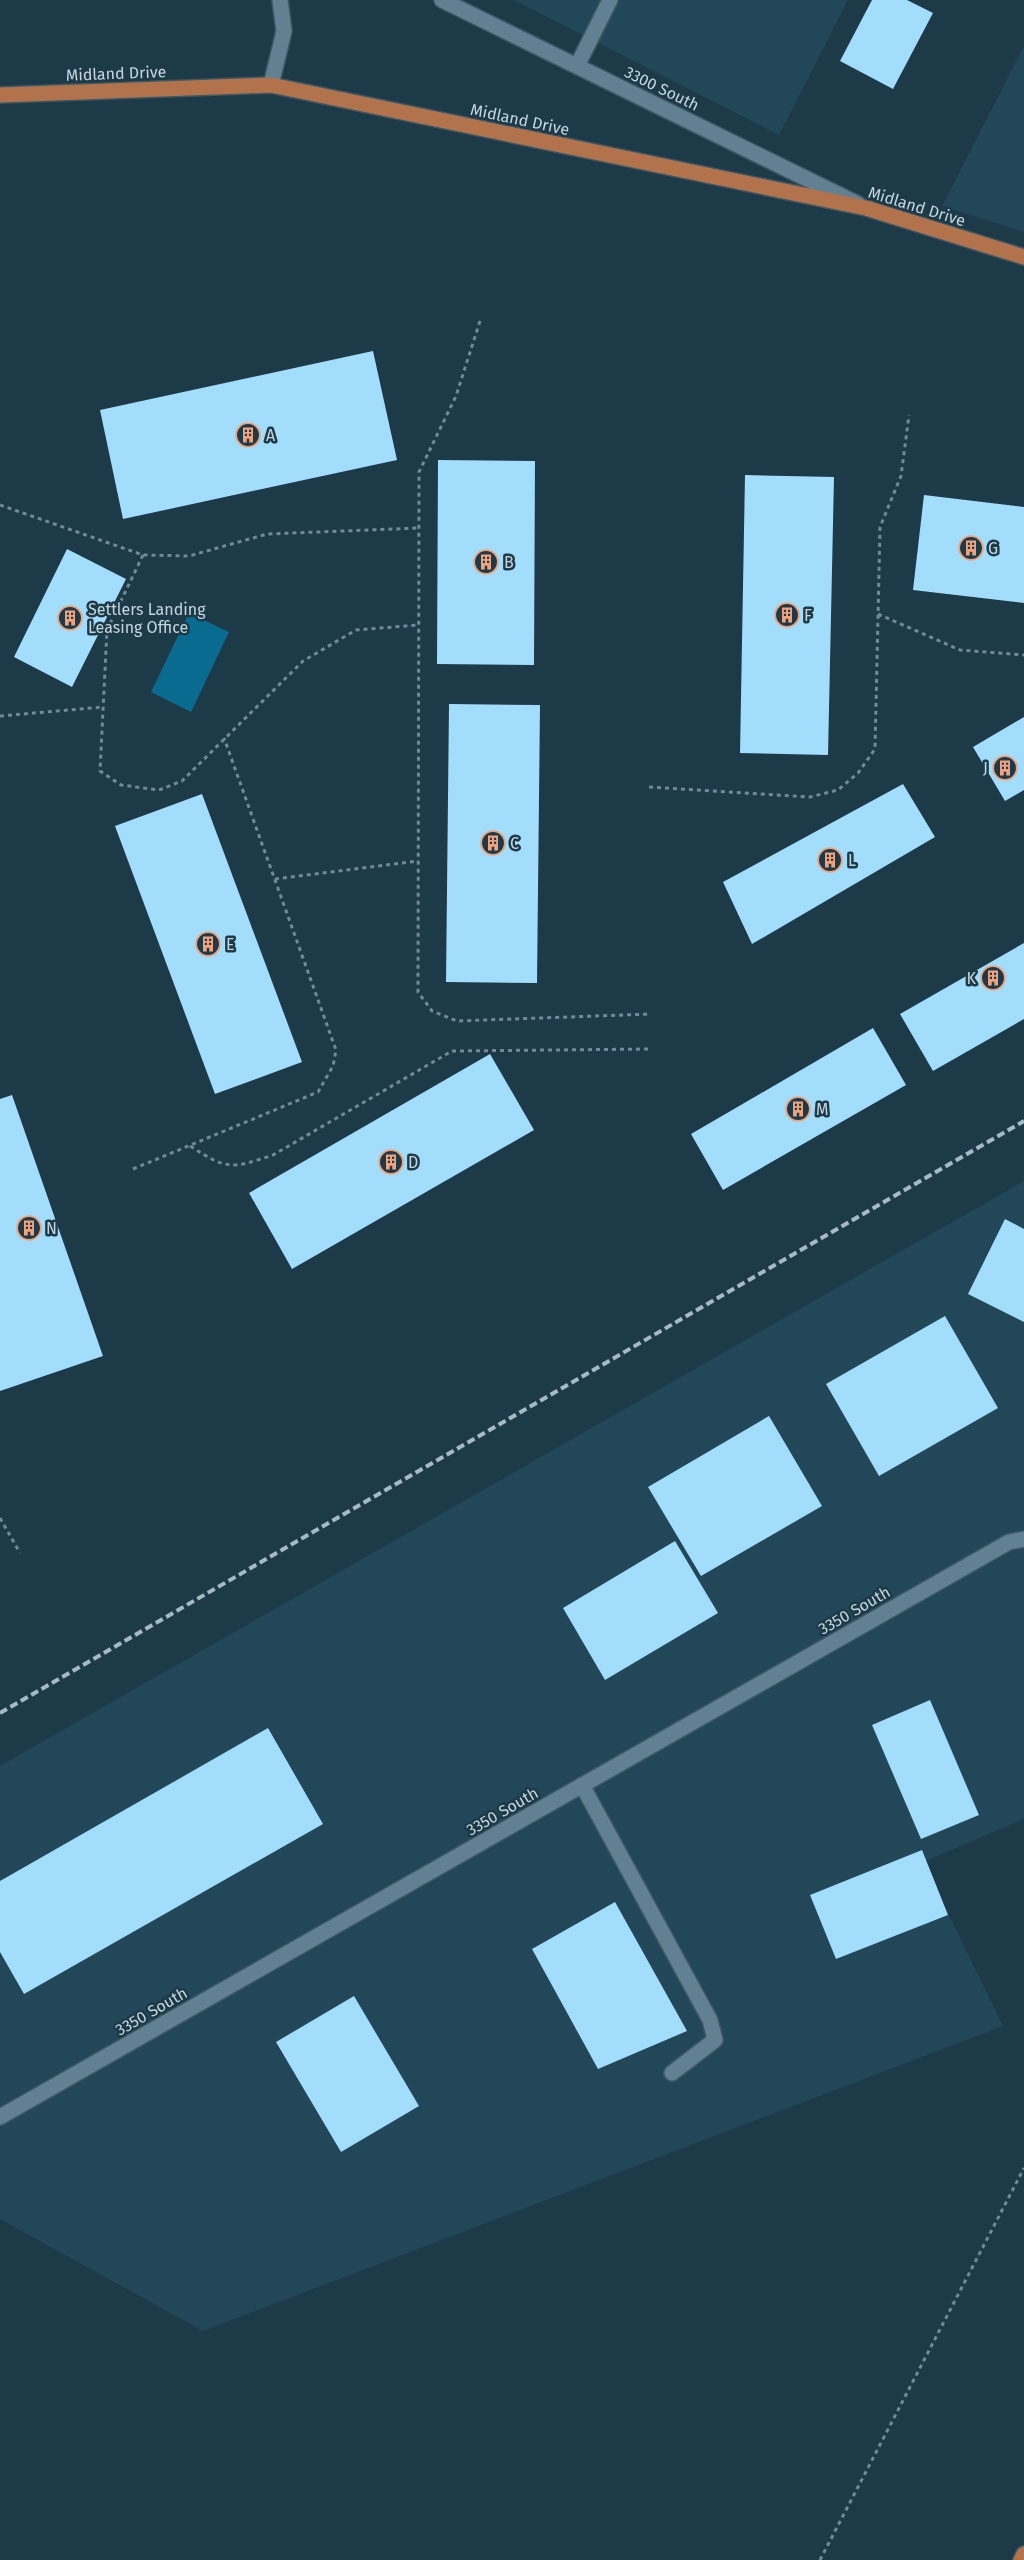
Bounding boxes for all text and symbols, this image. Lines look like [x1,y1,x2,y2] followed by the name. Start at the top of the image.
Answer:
[65,62,167,85] street label: Midland Drive
[621,62,702,115] street label: 3300 South
[469,100,571,139] street label: Midland Drive
[866,183,968,230] street label: Midland Drive
[235,422,261,448] building icon: A
[266,426,276,445] place label: A
[958,535,984,561] building icon: G
[988,539,998,558] place label: G
[473,549,499,575] building icon: B
[504,553,514,572] place label: B
[88,600,206,637] place label: Settlers Landing Leasing Office
[774,602,800,628] building icon: F
[57,605,83,631] building icon: Settlers Landing Leasing Office
[804,606,812,625] place label: F
[992,755,1018,781] building icon: J
[983,759,988,778] place label: J
[480,830,506,856] building icon: C
[510,834,519,853] place label: C
[817,847,843,873] building icon: L
[848,851,856,870] place label: L
[195,931,221,957] building icon: E
[226,935,235,954] place label: E
[980,965,1006,991] building icon: K
[967,969,977,988] place label: K
[785,1096,811,1122] building icon: M
[816,1100,828,1119] place label: M
[378,1149,404,1175] building icon: D
[408,1153,418,1172] place label: D
[16,1215,42,1241] building icon: N
[46,1219,57,1238] place label: N
[815,1582,894,1639] street label: 3350 South
[463,1783,542,1840] street label: 3350 South
[112,1983,191,2040] street label: 3350 South

